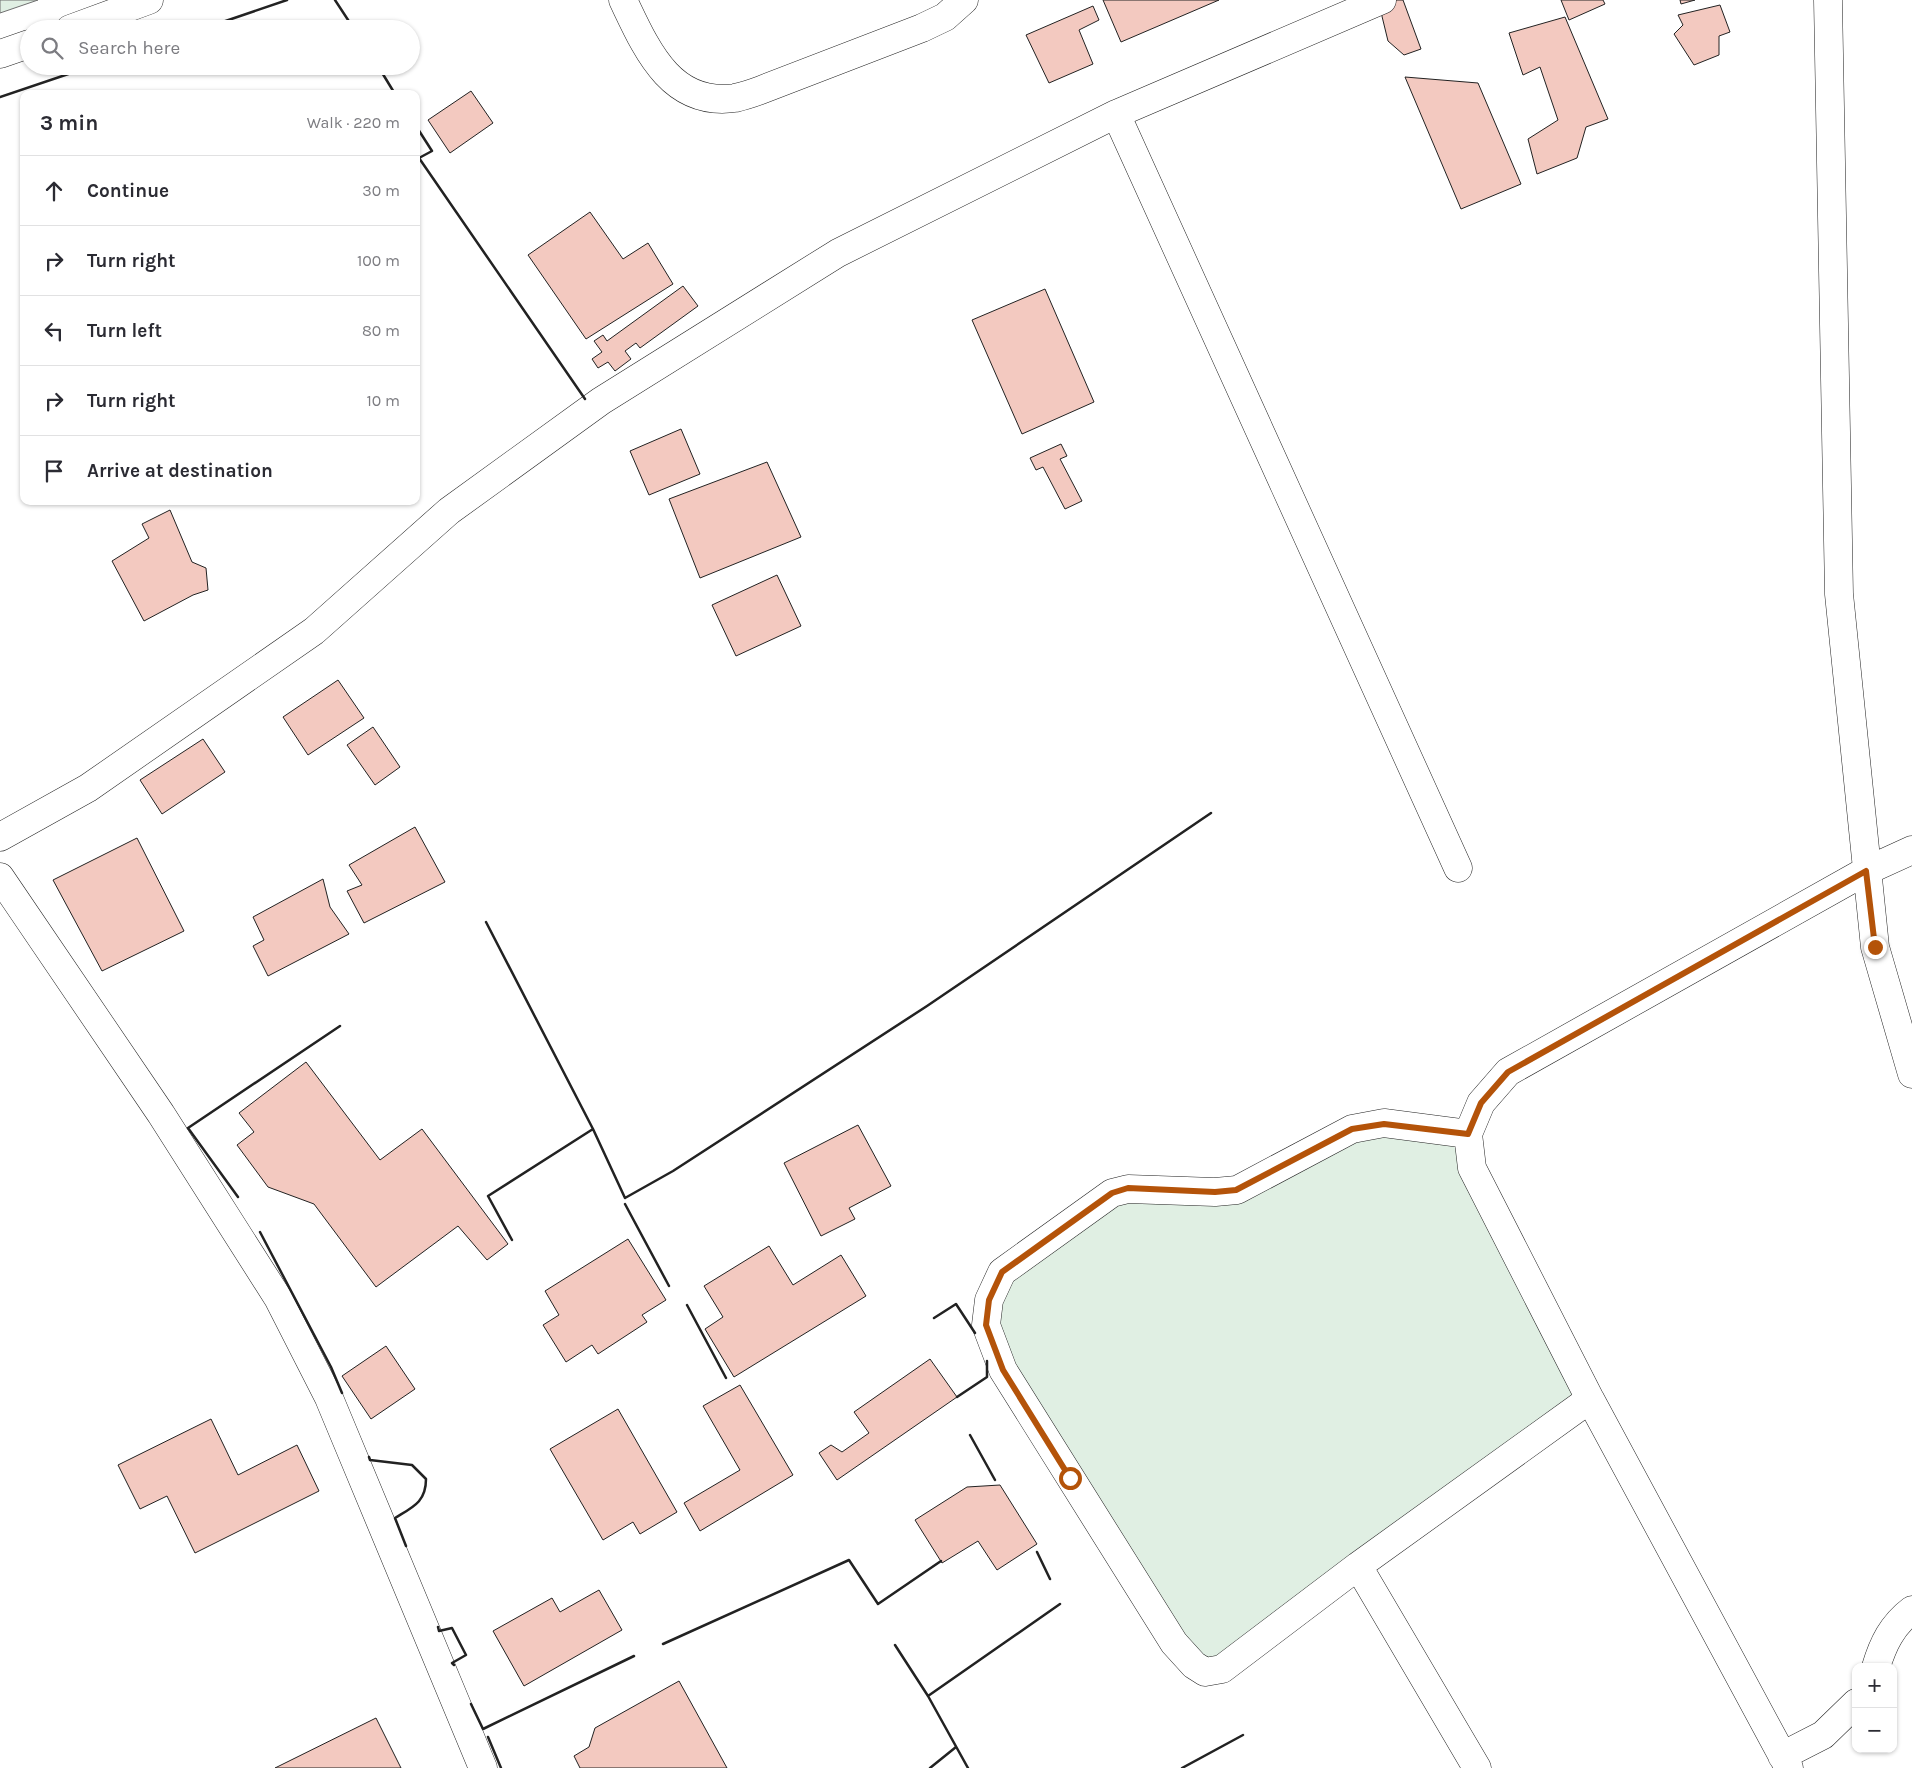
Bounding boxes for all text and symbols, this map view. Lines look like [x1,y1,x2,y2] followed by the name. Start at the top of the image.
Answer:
[20,20,420,75] search box
[38,34,66,62] icon: search
[78,37,180,59] text: Search here
[40,111,98,135] text: 3 min
[307,113,400,132] text: Walk · 220 m
[40,177,68,205] icon: ahead
[87,180,169,202] text: Continue
[362,181,400,200] text: 30 m
[40,247,68,275] icon: right
[87,250,176,272] text: Turn right
[357,251,400,270] text: 100 m
[40,317,68,345] icon: left
[87,320,162,342] text: Turn left
[362,321,400,340] text: 80 m
[40,387,68,415] icon: right
[87,390,176,412] text: Turn right
[366,391,400,410] text: 10 m
[40,457,68,485] icon: arrive
[87,460,273,482] text: Arrive at destination
[1864,936,1887,959] route end
[1059,1467,1082,1490] route start
[1852,1663,1897,1753] map controls
[1852,1663,1897,1708] button: +
[1852,1708,1897,1753] button: −

